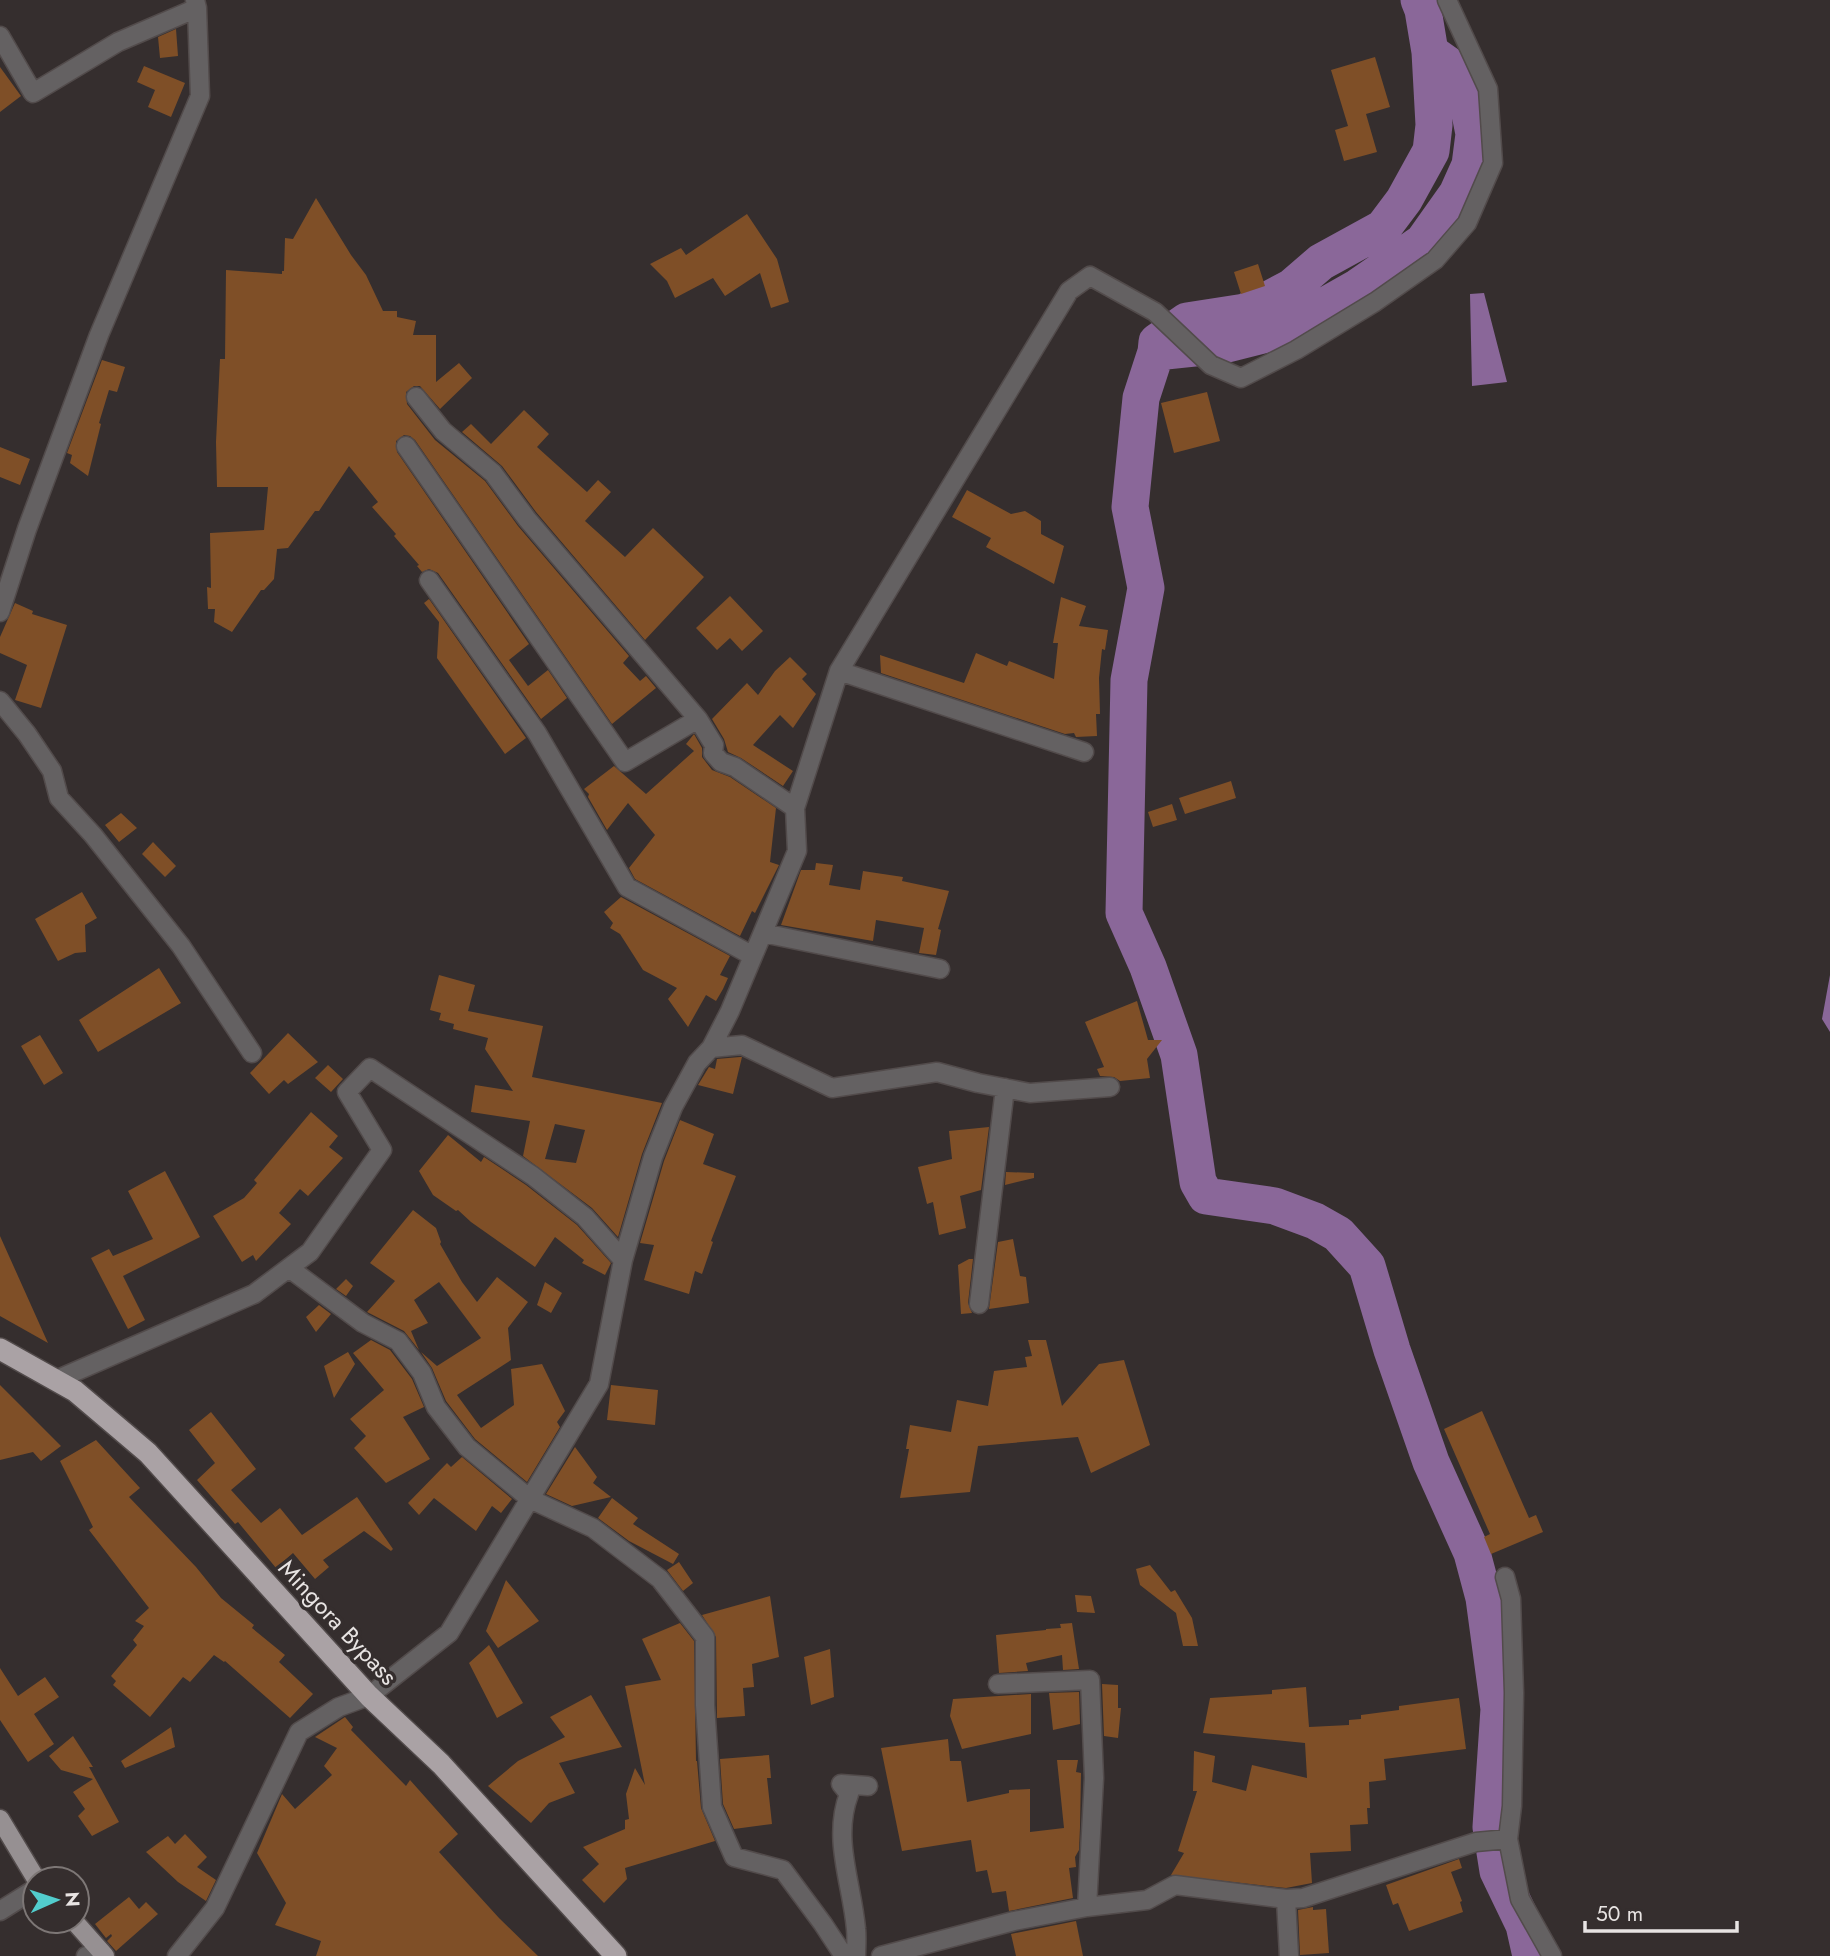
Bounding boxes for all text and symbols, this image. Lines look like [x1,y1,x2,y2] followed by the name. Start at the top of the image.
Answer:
[270,1551,406,1693] street label: Mingora Bypass
[21,1865,91,1935] north arrow
[1585,1890,1737,1934] scale bar
[59,1891,86,1907] text: N
[1596,1899,1643,1929] text: 50 m

